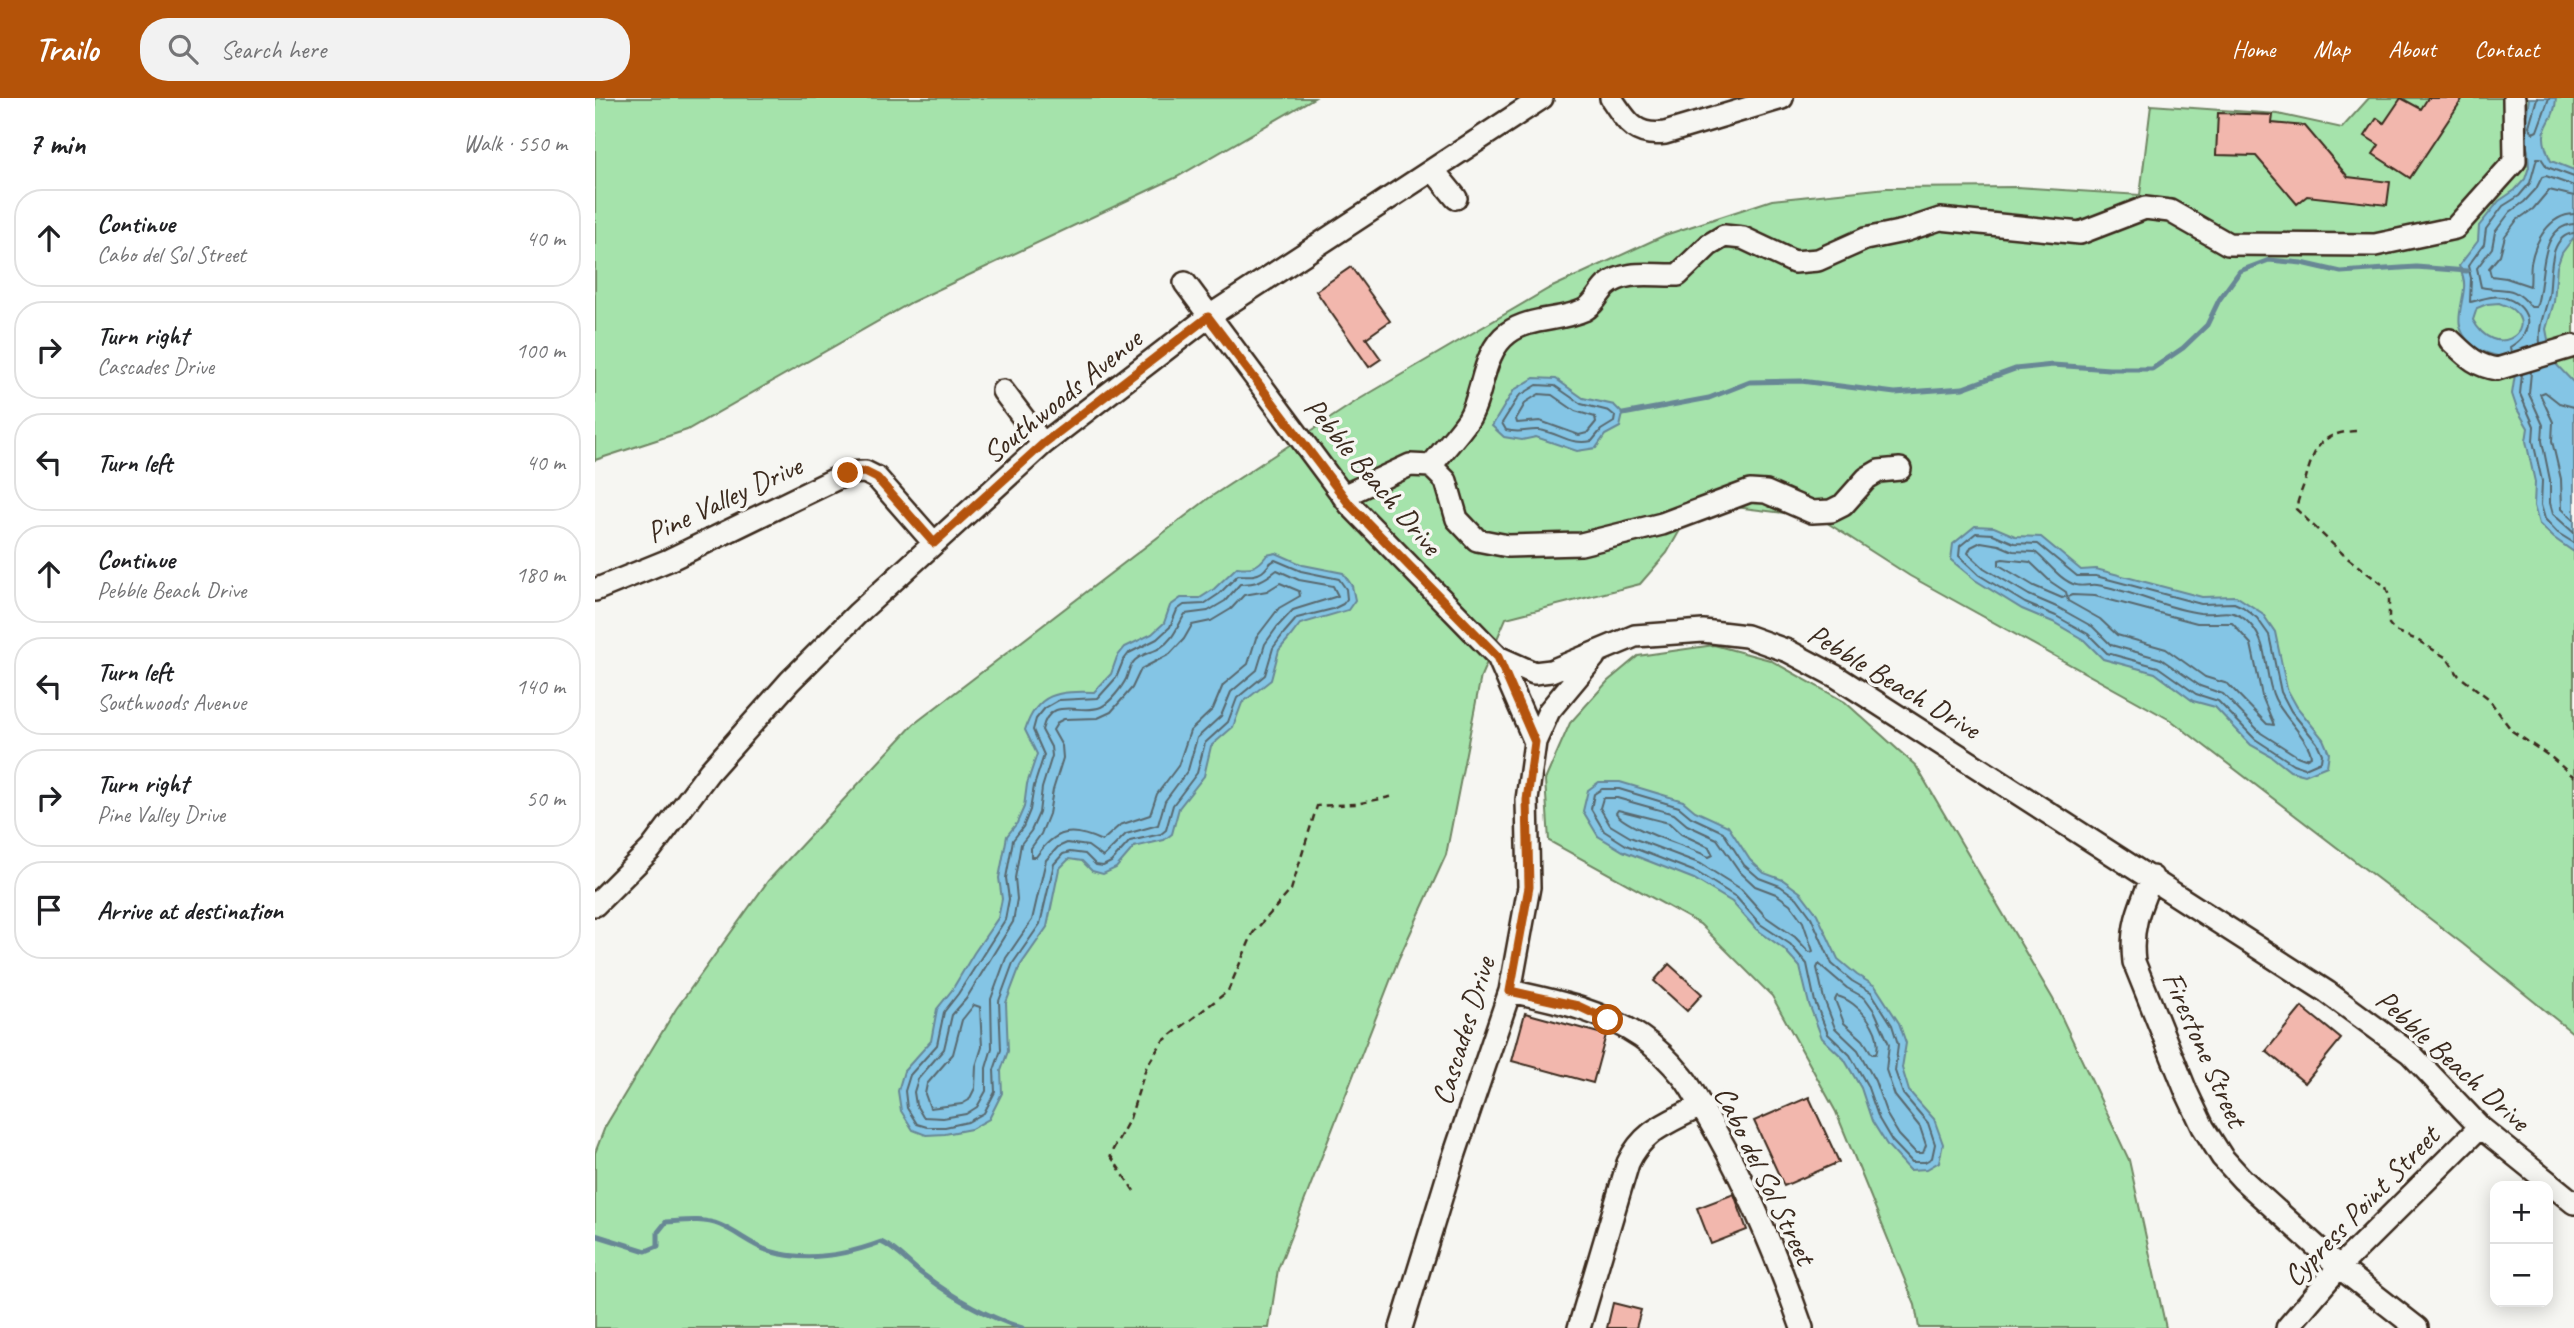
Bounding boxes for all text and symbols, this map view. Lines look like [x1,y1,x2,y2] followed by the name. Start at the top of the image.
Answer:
[140,18,630,81] search box
[35,28,98,70] text: Trailo
[164,30,202,68] icon: search
[220,33,326,66] text: Search here
[2232,34,2275,64] text: Home
[2313,34,2350,64] text: Map
[2388,34,2436,64] text: About
[2474,34,2539,64] text: Contact
[28,125,85,163] text: 7 min
[463,129,567,158] text: Walk · 550 m
[97,207,175,240] text: Continue
[30,219,68,257] icon: ahead
[526,224,565,253] text: 40 m
[97,240,246,269] text: Cabo del Sol Street
[97,319,188,352] text: Turn right
[974,319,1151,472] street label: Southwoods Avenue
[30,331,68,369] icon: right
[516,336,565,365] text: 100 m
[97,352,214,381] text: Cascades Drive
[1296,389,1452,564] street label: Pebble Beach Drive
[30,443,68,481] icon: left
[97,446,172,479] text: Turn left
[640,446,810,551] street label: Pine Valley Drive
[526,448,565,477] text: 40 m
[832,457,863,488] route end
[97,543,175,576] text: Continue
[30,555,68,593] icon: ahead
[516,560,565,589] text: 180 m
[97,576,246,605] text: Pebble Beach Drive
[1801,615,1989,749] street label: Pebble Beach Drive
[97,655,172,688] text: Turn left
[30,667,68,705] icon: left
[516,672,565,701] text: 140 m
[97,688,246,717] text: Southwoods Avenue
[97,767,188,800] text: Turn right
[30,779,68,817] icon: right
[526,784,565,813] text: 50 m
[97,800,225,829] text: Pine Valley Drive
[30,891,68,929] icon: arrive
[97,894,283,927] text: Arrive at destination
[1423,950,1504,1109] street label: Cascades Drive
[2154,965,2257,1135] street label: Firestone Street
[2368,981,2540,1141] street label: Pebble Beach Drive
[1592,1004,1623,1035] route start
[1705,1079,1826,1273] street label: Cabo del Sol Street
[2275,1116,2449,1294] street label: Cypress Point Street
[2490,1181,2553,1307] map controls
[2490,1181,2553,1244] button: +
[2490,1244,2553,1307] button: −

